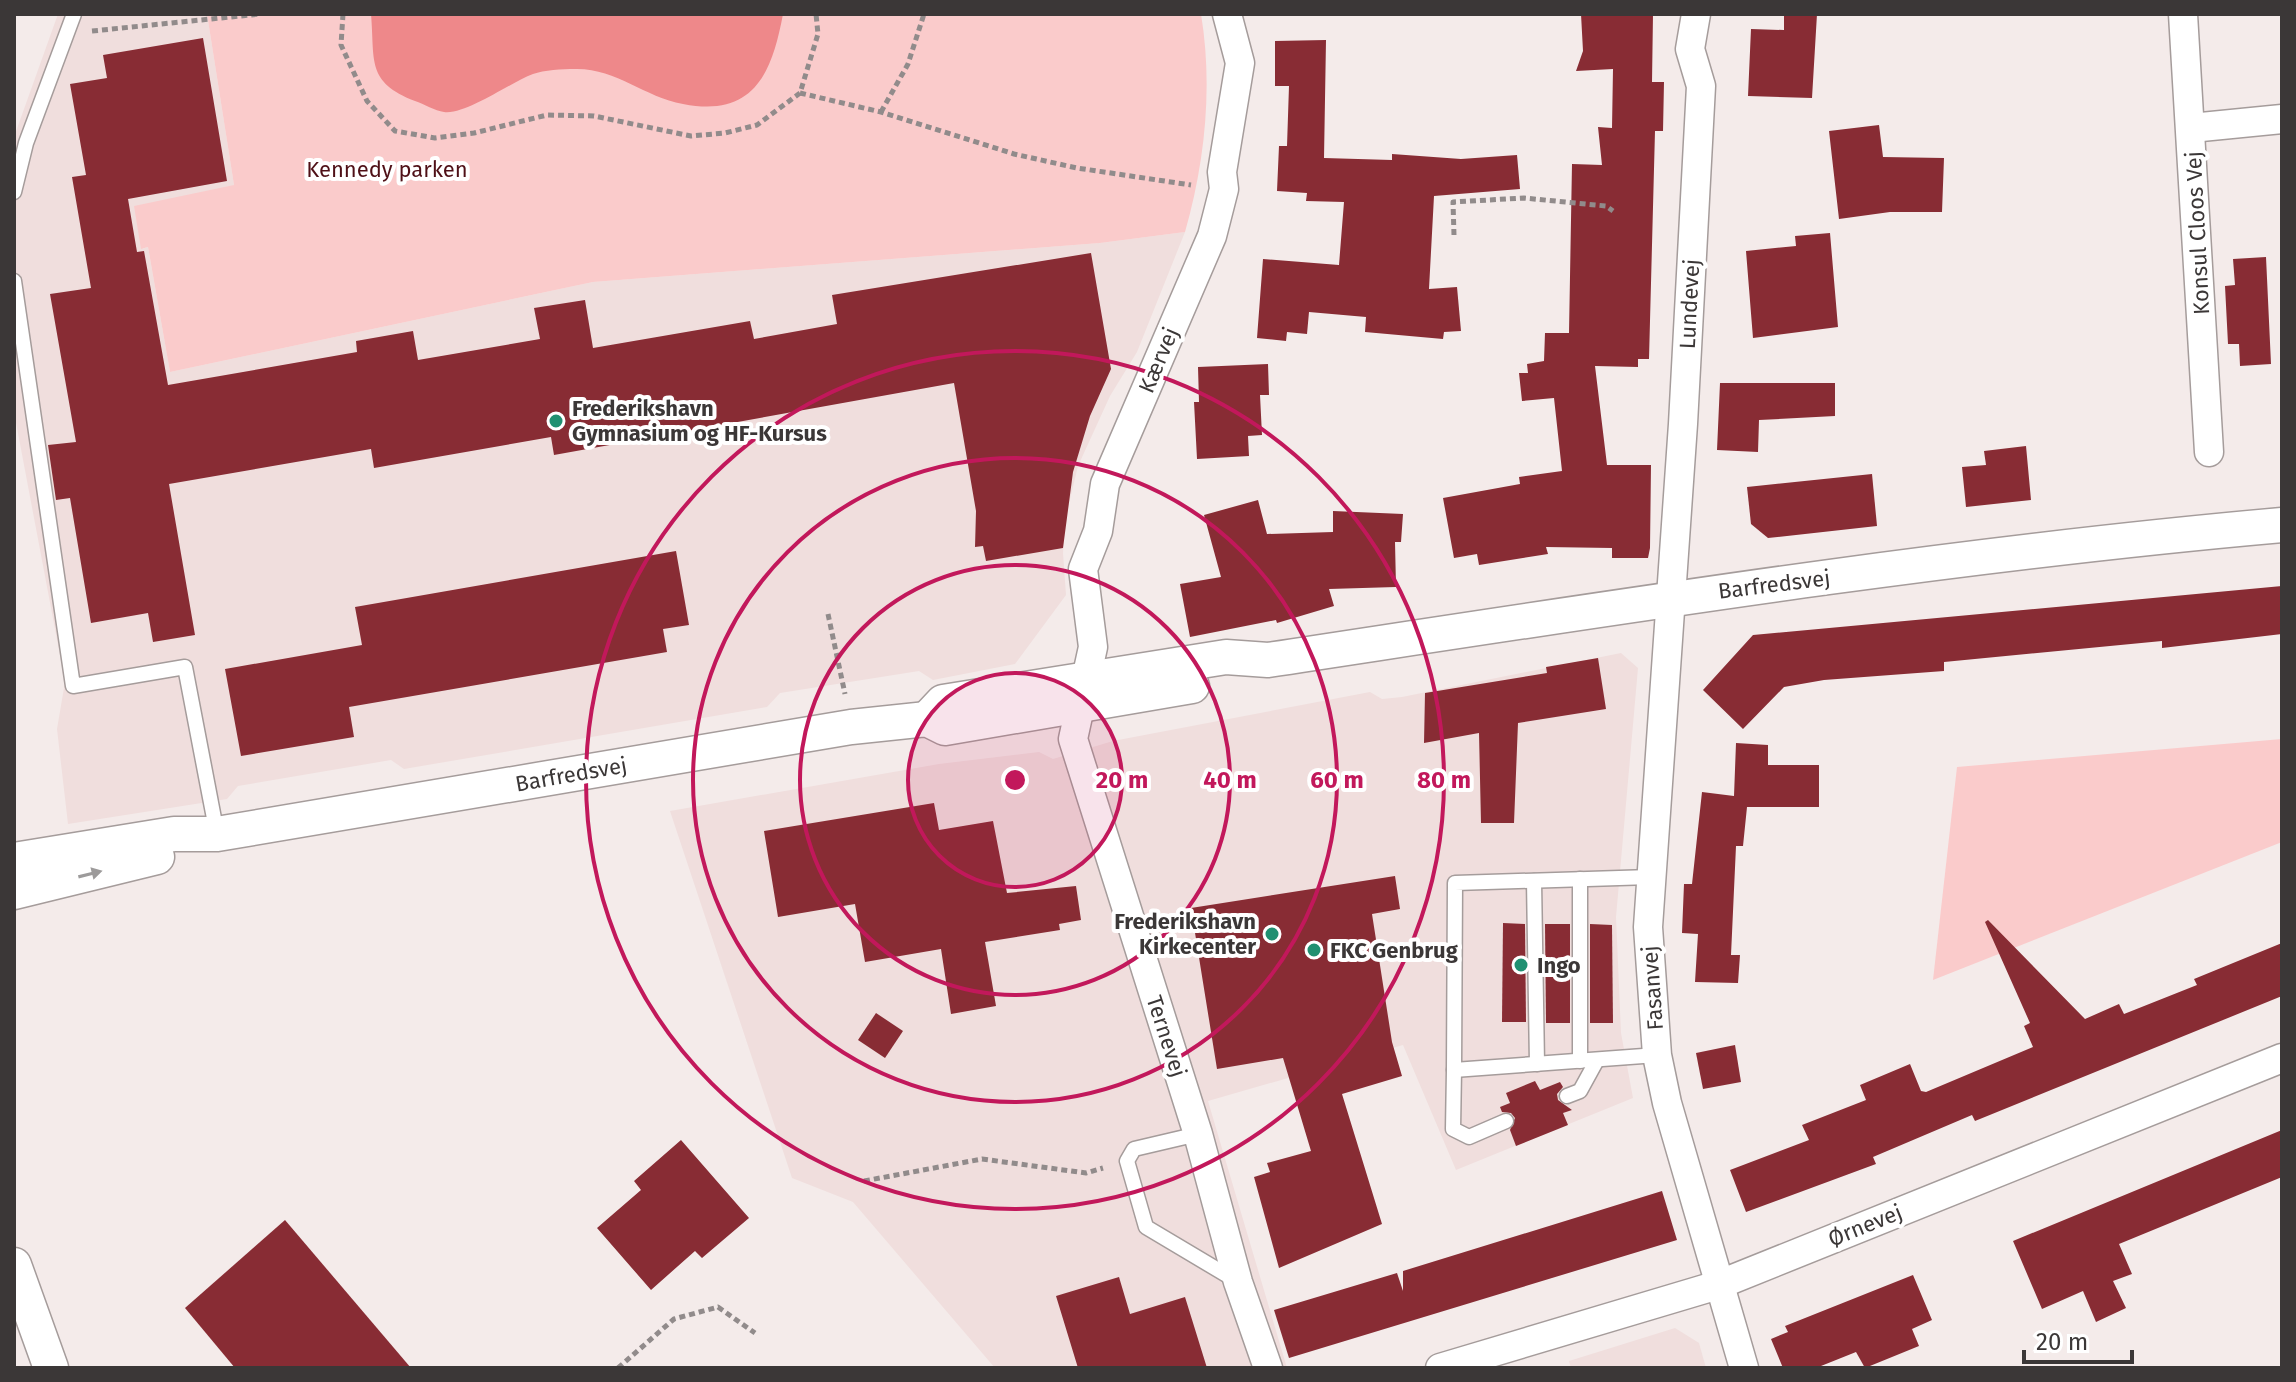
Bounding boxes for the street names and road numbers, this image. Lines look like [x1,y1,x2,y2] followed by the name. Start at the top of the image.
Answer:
[2180,150,2215,315] street label: Konsul Cloos Vej
[1674,258,1705,350] street label: Lundevej
[1133,323,1184,397] street label: Kærvej
[1716,564,1832,605] street label: Barfredsvej
[513,751,629,798] street label: Barfredsvej
[1636,945,1669,1031] street label: Fasanvej
[1141,992,1192,1080] street label: Ternevej
[1824,1198,1906,1252] street label: Ørnevej

